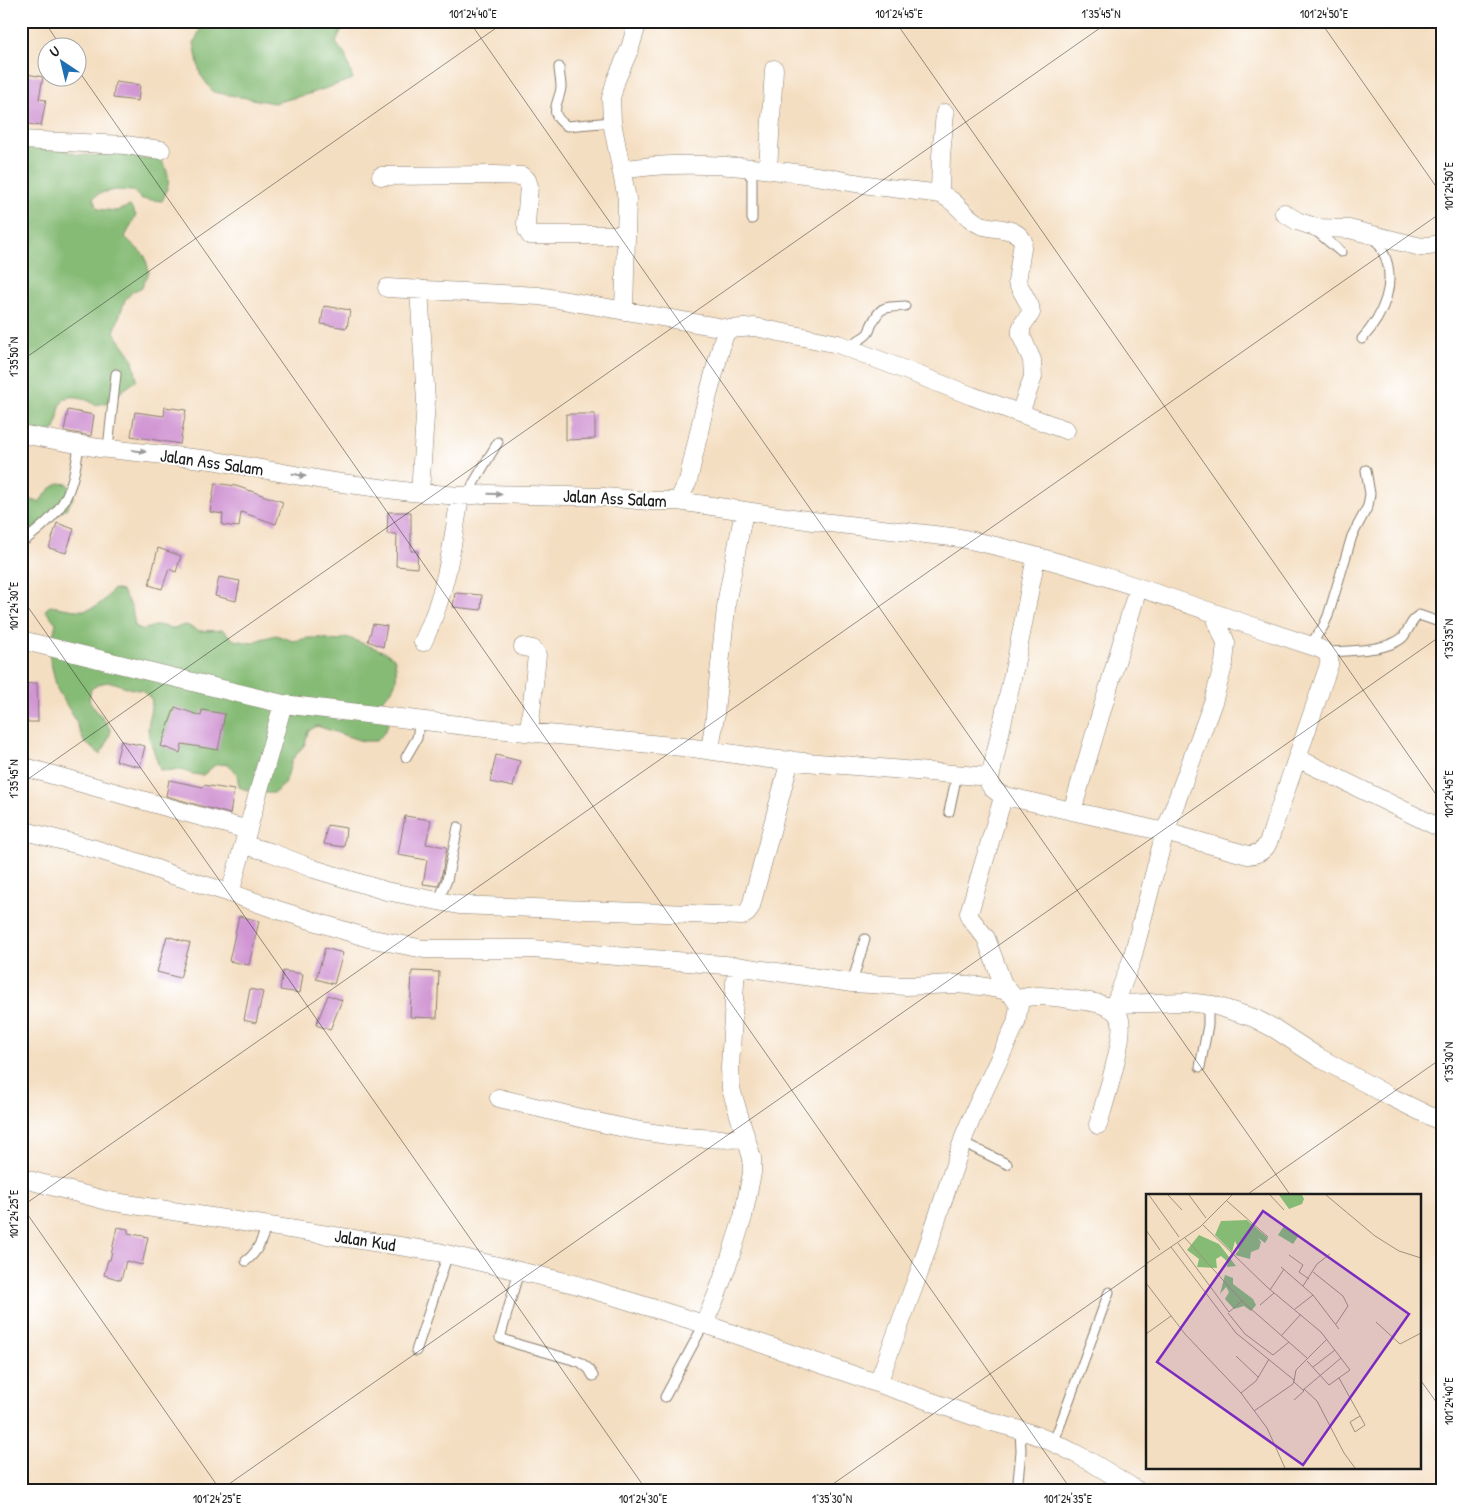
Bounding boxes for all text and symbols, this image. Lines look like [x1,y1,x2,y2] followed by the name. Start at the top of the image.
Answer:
[449,5,498,22] text: 101°24'40"E
[875,5,923,22] text: 101°24'45"E
[1081,5,1121,22] text: 1°35'45"N
[1300,5,1349,22] text: 101°24'50"E
[38,38,88,88] north arrow
[46,41,63,61] text: U
[1440,161,1457,210] text: 101°24'50"E
[5,337,22,377] text: 1°35'50"N
[159,442,265,482] street label: Jalan Ass Salam
[131,447,147,455] one-way arrow
[292,472,308,480] one-way arrow
[562,483,668,513] street label: Jalan Ass Salam
[487,490,503,498] one-way arrow
[5,581,22,630] text: 101°24'30"E
[1440,619,1457,659] text: 1°35'35"N
[5,759,22,799] text: 1°35'45"N
[1440,770,1457,818] text: 101°24'45"E
[1440,1042,1457,1082] text: 1°35'30"N
[5,1189,22,1238] text: 101°24'25"E
[1146,1194,1420,1470] inset map
[333,1223,397,1257] street label: Jalan Kud
[1440,1376,1457,1425] text: 101°24'40"E
[193,1490,242,1507] text: 101°24'25"E
[619,1490,668,1507] text: 101°24'30"E
[812,1490,852,1507] text: 1°35'30"N
[1044,1490,1093,1507] text: 101°24'35"E

